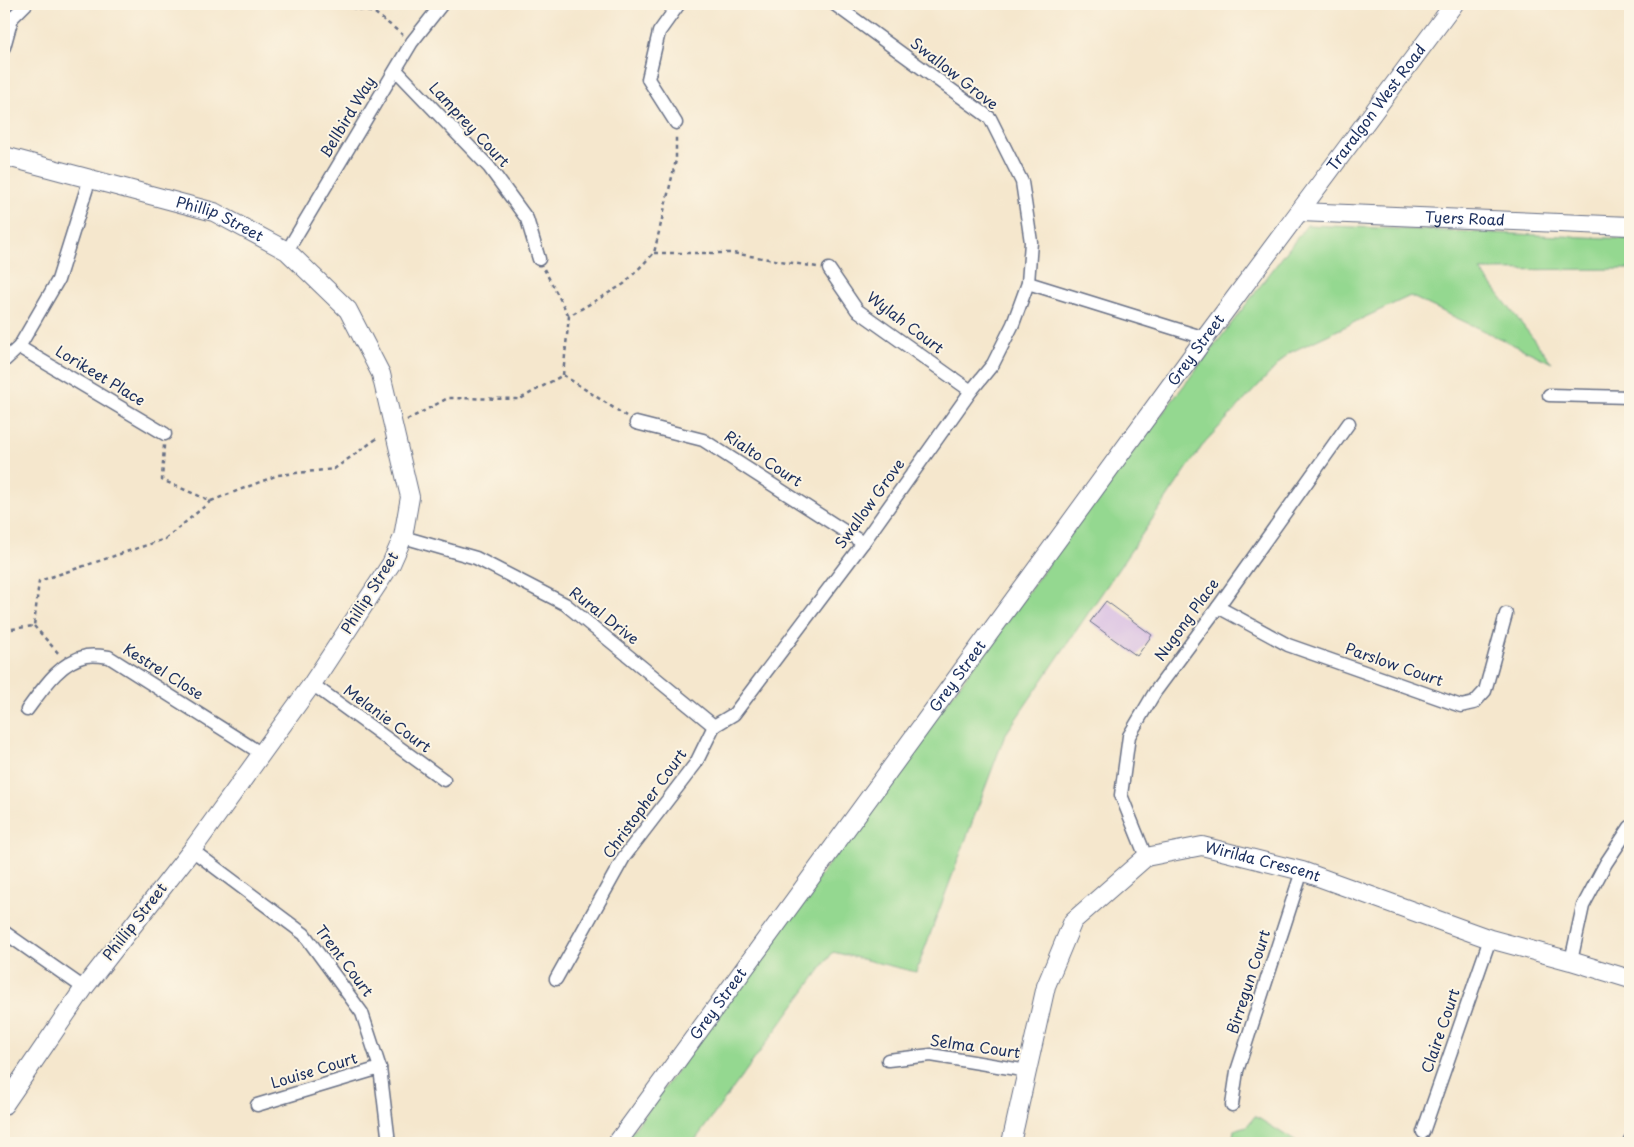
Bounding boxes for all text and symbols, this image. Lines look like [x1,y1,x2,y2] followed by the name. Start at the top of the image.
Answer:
[906,31,1004,115] street label: Swallow Grove
[1320,39,1430,175] street label: Traralgon West Road
[313,71,380,161] street label: Bellbird Way
[424,76,516,172] street label: Lamprey Court
[174,189,268,246] street label: Phillip Street
[1424,204,1505,231] street label: Tyers Road
[862,285,949,358] street label: Wylah Court
[1161,308,1229,390] street label: Grey Street
[52,339,150,411] street label: Lorikeet Place
[720,424,807,492] street label: Rialto Court
[828,453,909,553] street label: Swallow Grove
[334,547,403,638] street label: Phillip Street
[1148,573,1224,665] street label: Nugong Place
[565,580,645,649] street label: Rural Drive
[923,635,991,716] street label: Grey Street
[1342,636,1447,691] street label: Parslow Court
[119,637,209,705] street label: Kestrel Close
[339,678,436,757] street label: Melanie Court
[596,744,691,863] street label: Christopher Court
[1203,834,1324,887] street label: Wirilda Crescent
[96,877,172,965] street label: Phillip Street
[311,919,380,1001] street label: Trent Court
[1220,926,1275,1037] street label: Birregun Court
[683,963,751,1044] street label: Grey Street
[1414,985,1465,1076] street label: Claire Court
[929,1028,1022,1063] street label: Selma Court
[267,1045,360,1094] street label: Louise Court

